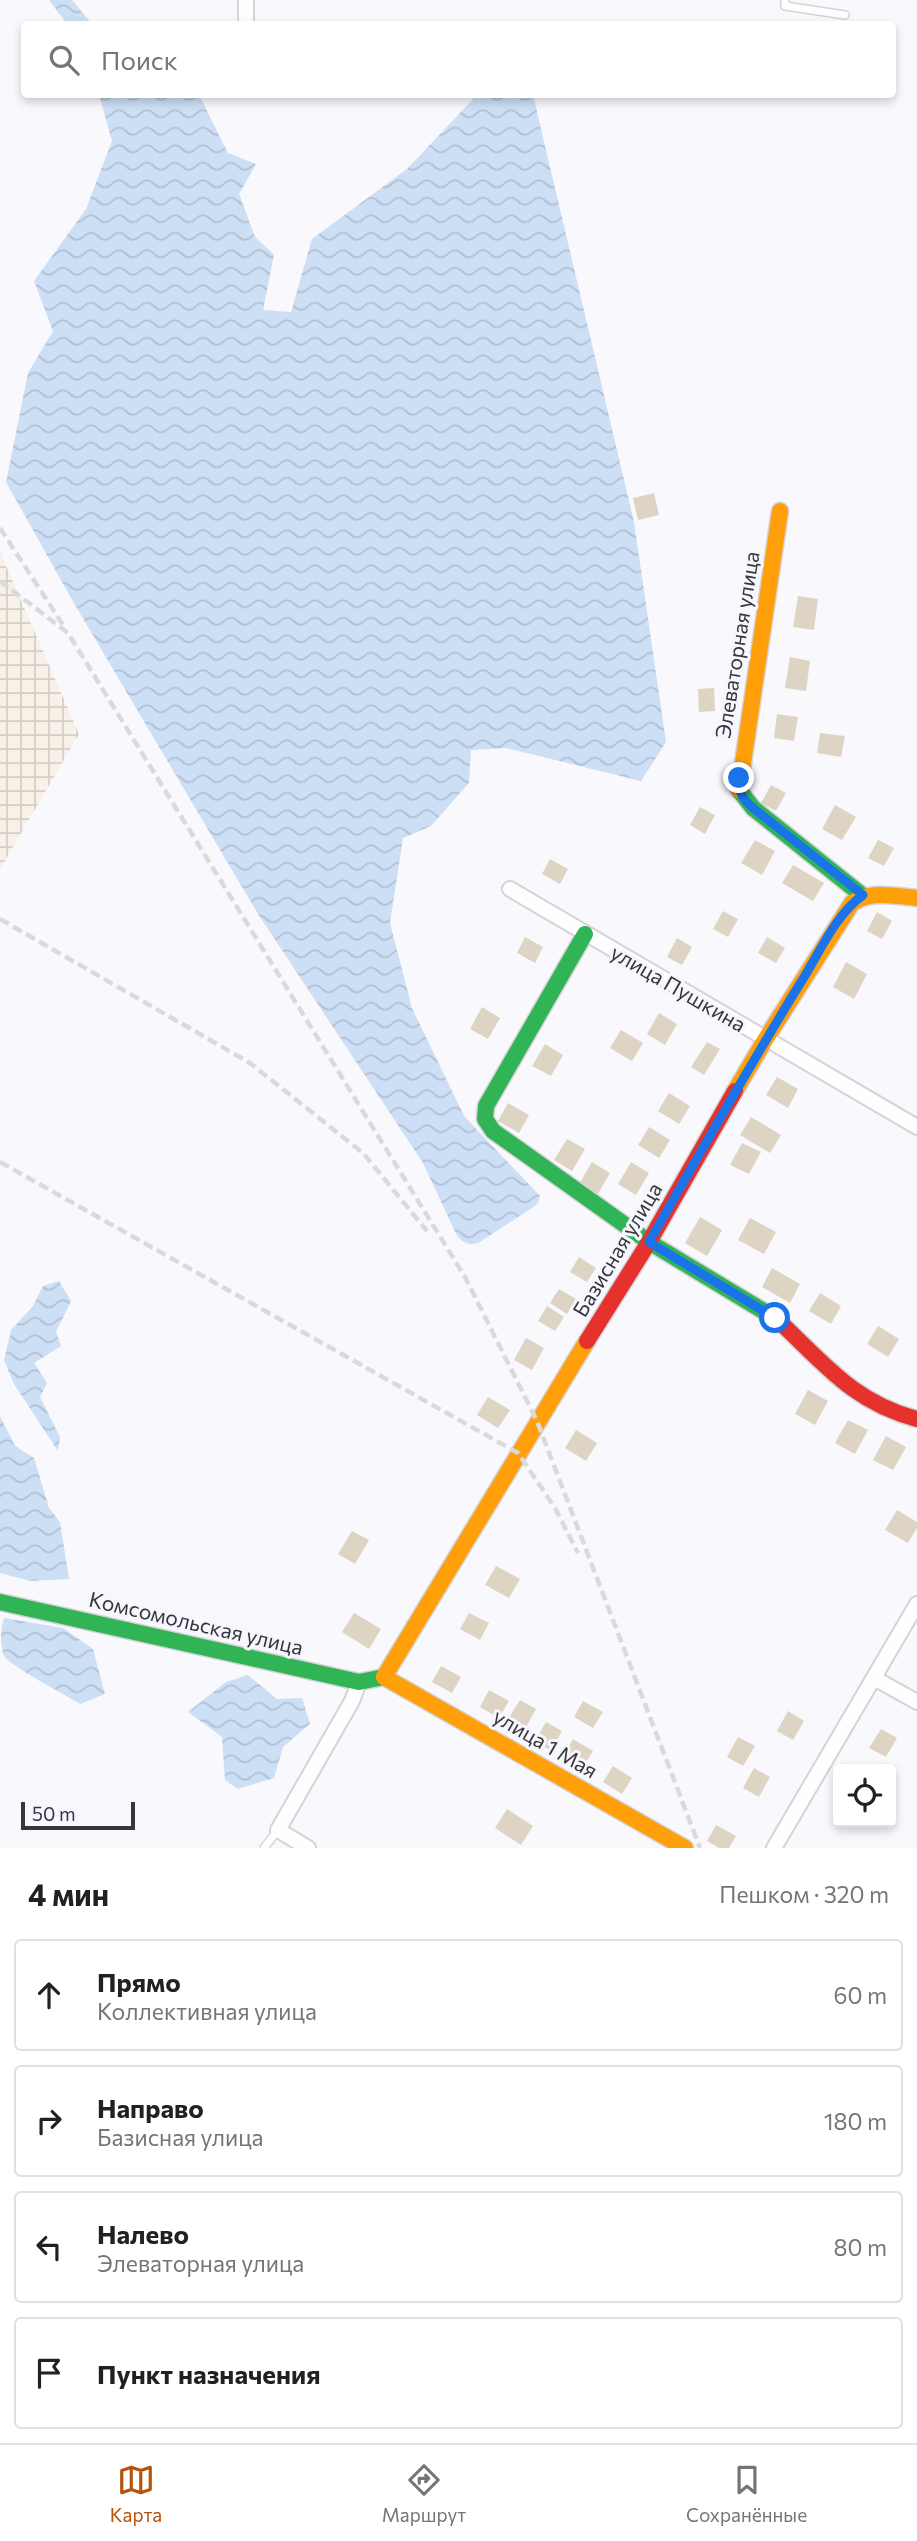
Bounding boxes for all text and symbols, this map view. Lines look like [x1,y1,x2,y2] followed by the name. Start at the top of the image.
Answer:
[21,21,896,98] search box
[45,41,83,79] icon: search
[101,44,178,75] text: Поиск
[709,549,764,740] street label: Элеваторная улица
[723,762,754,793] route end
[607,939,751,1036] street label: улица Пушкина
[567,1178,667,1321] street label: Базисная улица
[759,1302,790,1333] route start
[87,1586,306,1659] street label: Комсомольская улица
[489,1703,602,1783] street label: улица 1 Мая
[833,1764,896,1827] map controls
[833,1764,896,1827] button: locate
[21,1799,135,1831] scale bar
[32,1802,76,1825] text: 50 m
[28,1875,109,1912] text: 4 мин
[719,1880,889,1908] text: Пешком · 320 m
[97,1966,181,1997] text: Прямо
[30,1976,68,2014] icon: ahead
[834,1981,887,2009] text: 60 m
[97,1997,317,2025] text: Коллективная улица
[97,2092,204,2123] text: Направо
[30,2102,68,2140] icon: right
[824,2107,887,2135] text: 180 m
[97,2123,263,2151] text: Базисная улица
[97,2218,189,2249] text: Налево
[30,2228,68,2266] icon: left
[834,2233,887,2261] text: 80 m
[97,2249,304,2277] text: Элеваторная улица
[30,2354,68,2392] icon: arrive
[97,2358,321,2389] text: Пункт назначения
[110,2461,162,2526] tab: Карта
[382,2461,466,2526] tab: Маршрут
[686,2461,807,2526] tab: Сохранённые

